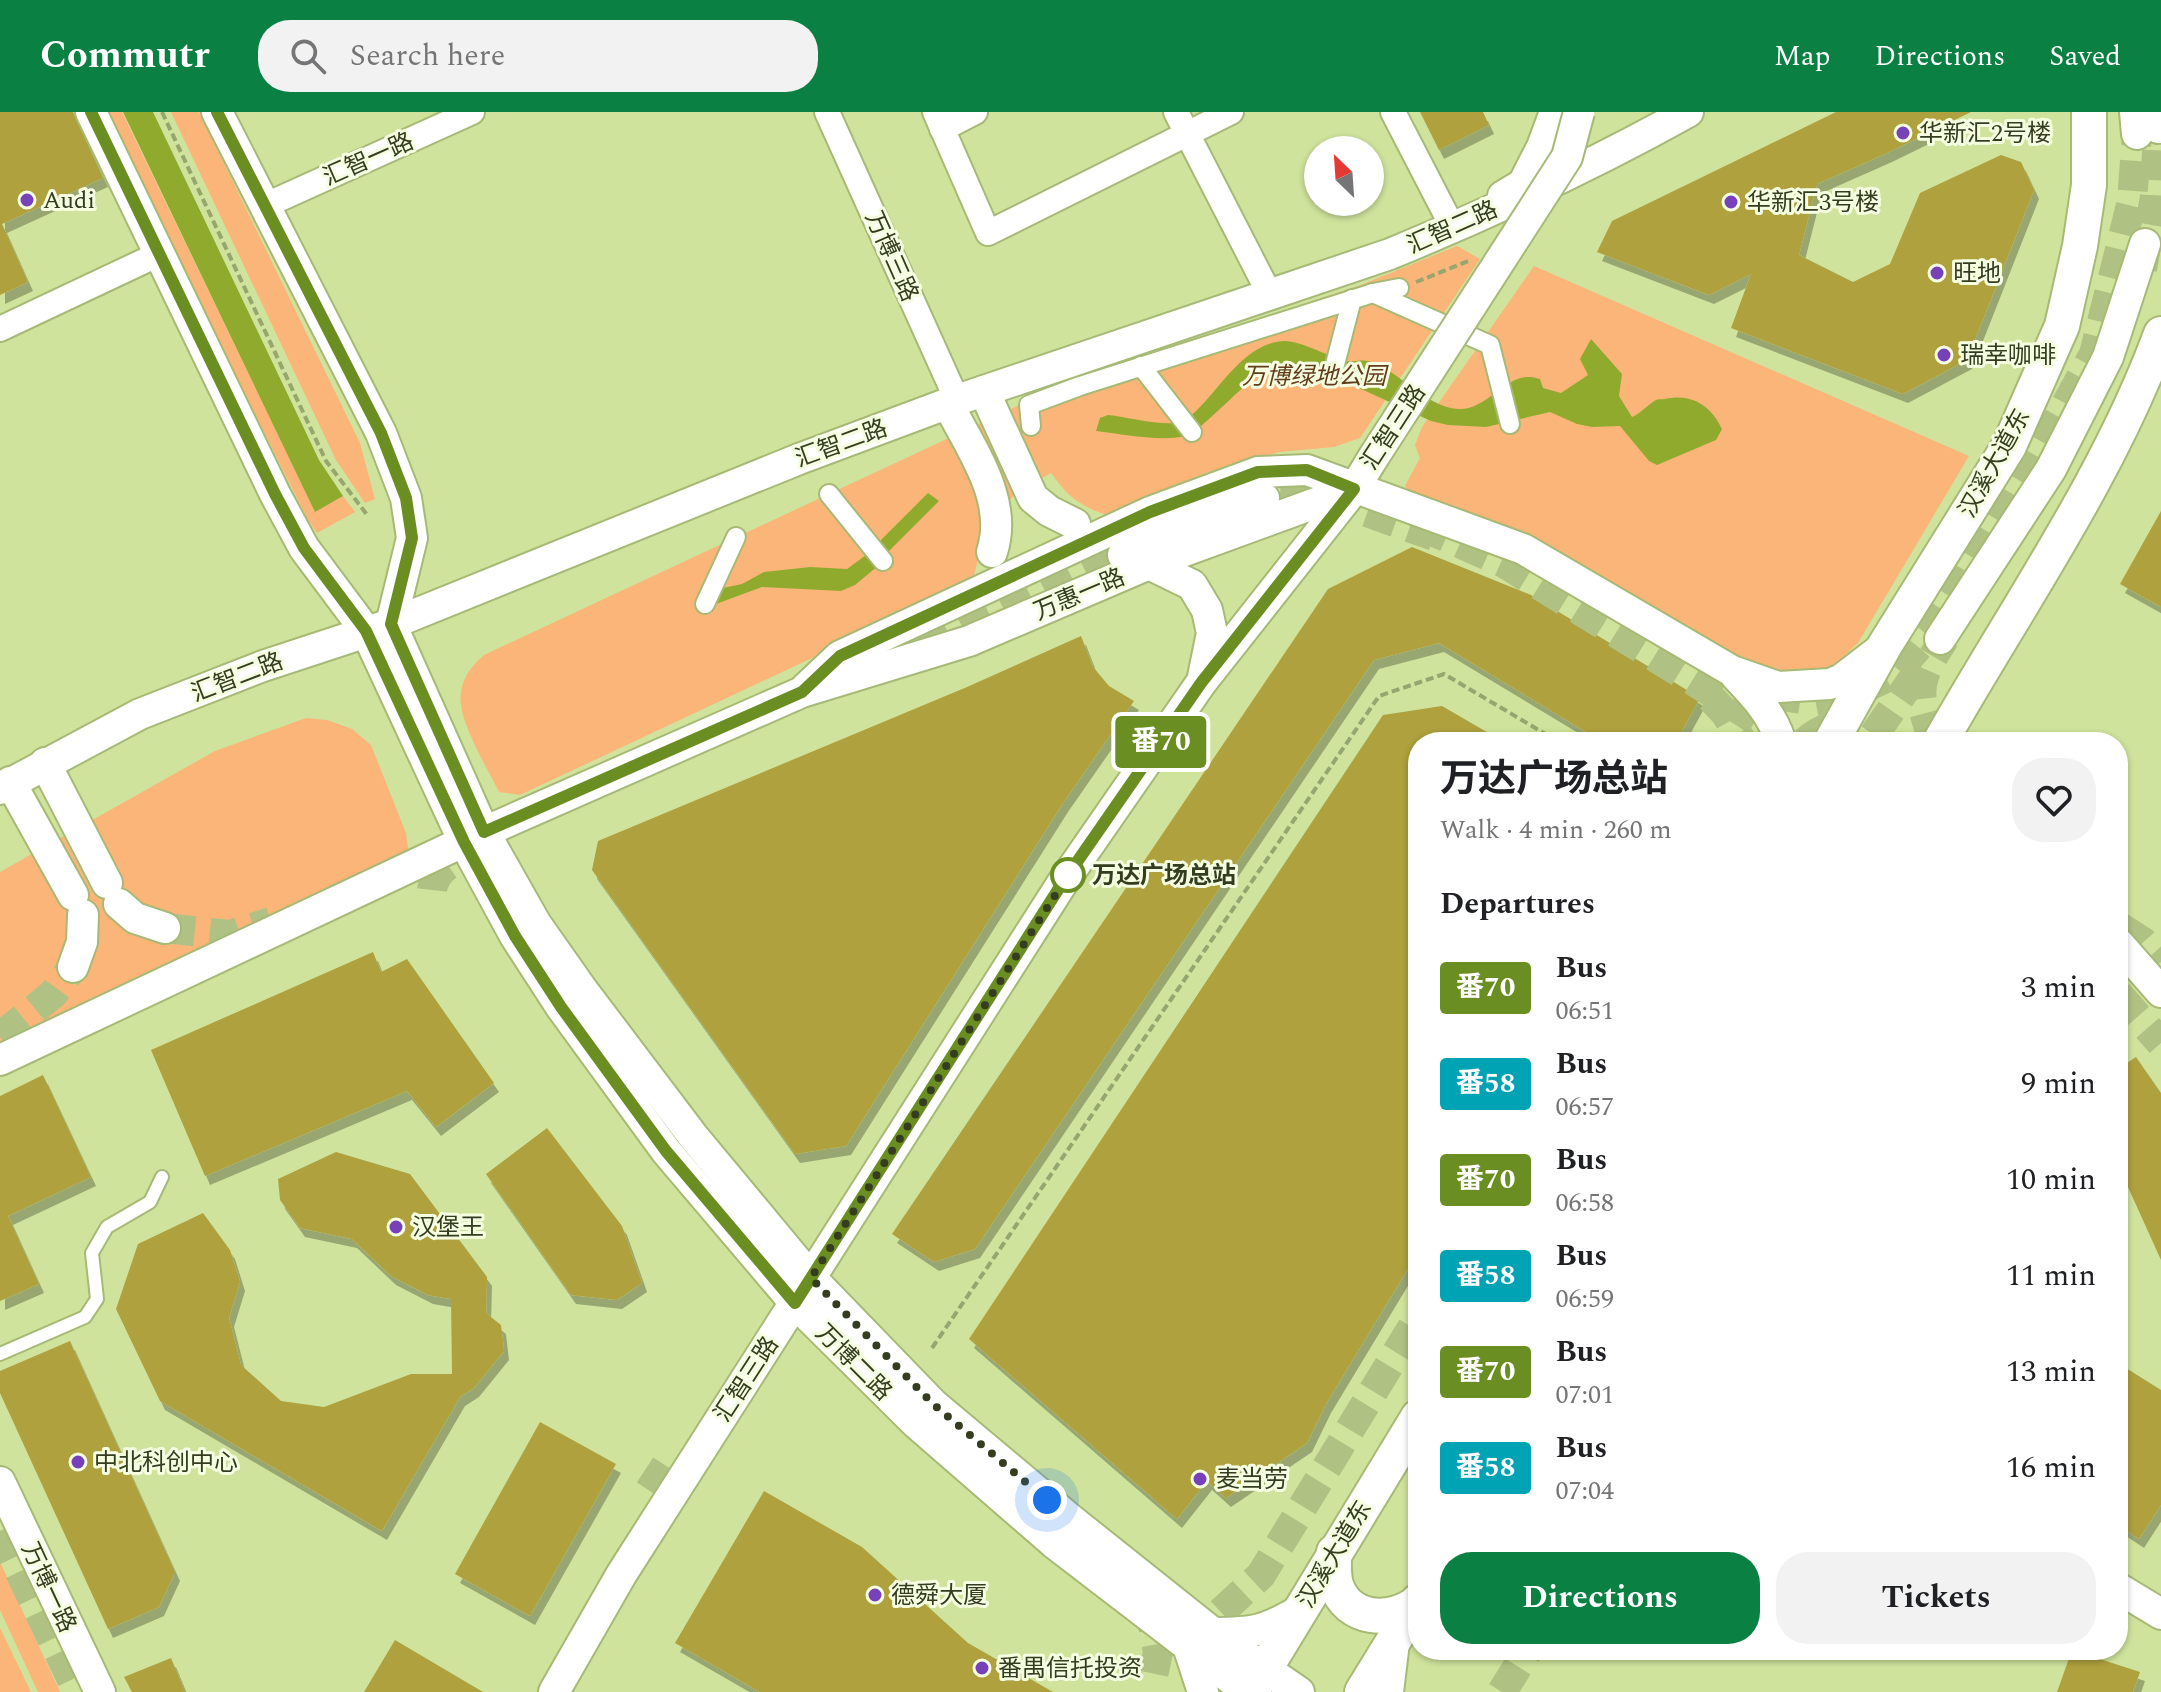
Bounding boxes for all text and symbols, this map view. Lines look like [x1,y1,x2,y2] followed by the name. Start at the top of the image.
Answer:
[258,20,818,92] search box
[40,27,210,85] text: Commutr
[350,33,505,79] text: Search here
[286,34,330,78] icon: search
[1774,35,1831,78] text: Map
[1875,35,2005,78] text: Directions
[2049,35,2121,78] text: Saved
[1919,116,2051,152] place label: 华新汇2号楼
[317,124,420,196] street label: 汇智一路
[1894,124,1912,142] marker: 华新汇2号楼
[1304,136,1384,216] north arrow
[1304,136,1384,216] map controls
[43,183,95,219] place label: Audi
[1747,185,1879,221] place label: 华新汇3号楼
[18,191,36,209] marker: Audi
[1401,192,1504,264] street label: 汇智二路
[1722,193,1740,211] marker: 华新汇3号楼
[855,205,927,308] street label: 万博三路
[1953,256,2001,292] place label: 旺地
[1928,264,1946,282] marker: 旺地
[1960,338,2056,374] place label: 瑞幸咖啡
[1935,346,1953,364] marker: 瑞幸咖啡
[1242,359,1389,395] park label: 万博绿地公园
[1353,377,1435,478] street label: 汇智三路
[1950,402,2040,525] street label: 汉溪大道东
[790,411,893,477] street label: 汇智二路
[1028,560,1131,630] street label: 万惠一路
[186,644,289,712] street label: 汇智二路
[1115,716,1207,768] line badge: 番70
[1131,720,1191,763] text: 番70
[1440,751,1668,809] text: 万达广场总站
[2012,758,2096,842] button: heart
[1440,810,1672,850] text: Walk · 4 min · 260 m
[1051,858,1085,892] marker: 万达广场总站
[1092,858,1236,894] place label: 万达广场总站
[1440,881,1595,927] text: Departures
[1555,945,1607,991] text: Bus
[2021,965,2096,1011] text: 3 min
[1456,966,1515,1009] text: 番70
[1555,991,1614,1031] text: 06:51
[1555,1041,1607,1087] text: Bus
[2021,1061,2096,1107] text: 9 min
[1456,1062,1515,1105] text: 番58
[1555,1087,1614,1127] text: 06:57
[1555,1137,1607,1183] text: Bus
[2006,1157,2096,1203] text: 10 min
[1456,1158,1515,1201] text: 番70
[1555,1183,1614,1223] text: 06:58
[412,1210,484,1246] place label: 汉堡王
[387,1218,405,1236] marker: 汉堡王
[1555,1233,1607,1279] text: Bus
[2006,1253,2096,1299] text: 11 min
[1456,1254,1515,1297] text: 番58
[1555,1279,1614,1319] text: 06:59
[807,1316,900,1409] street label: 万博二路
[706,1329,788,1430] street label: 汇智三路
[1555,1329,1607,1375] text: Bus
[2006,1349,2096,1395] text: 13 min
[1456,1350,1515,1393] text: 番70
[1555,1375,1614,1415] text: 07:01
[1555,1425,1607,1471] text: Bus
[94,1445,238,1481] place label: 中北科创中心
[2006,1445,2096,1491] text: 16 min
[1456,1446,1515,1489] text: 番58
[69,1453,87,1471] marker: 中北科创中心
[1216,1462,1288,1498] place label: 麦当劳
[1191,1470,1209,1488] marker: 麦当劳
[1555,1471,1614,1511] text: 07:04
[1027,1480,1067,1520] your location
[1289,1494,1381,1615] street label: 汉溪大道东
[11,1536,85,1639] street label: 万博一路
[1440,1552,1760,1644] button: Directions
[1776,1552,2096,1644] button: Tickets
[891,1578,987,1614] place label: 德舜大厦
[866,1586,884,1604] marker: 德舜大厦
[998,1651,1142,1687] place label: 番禺信托投资
[973,1659,991,1677] marker: 番禺信托投资

